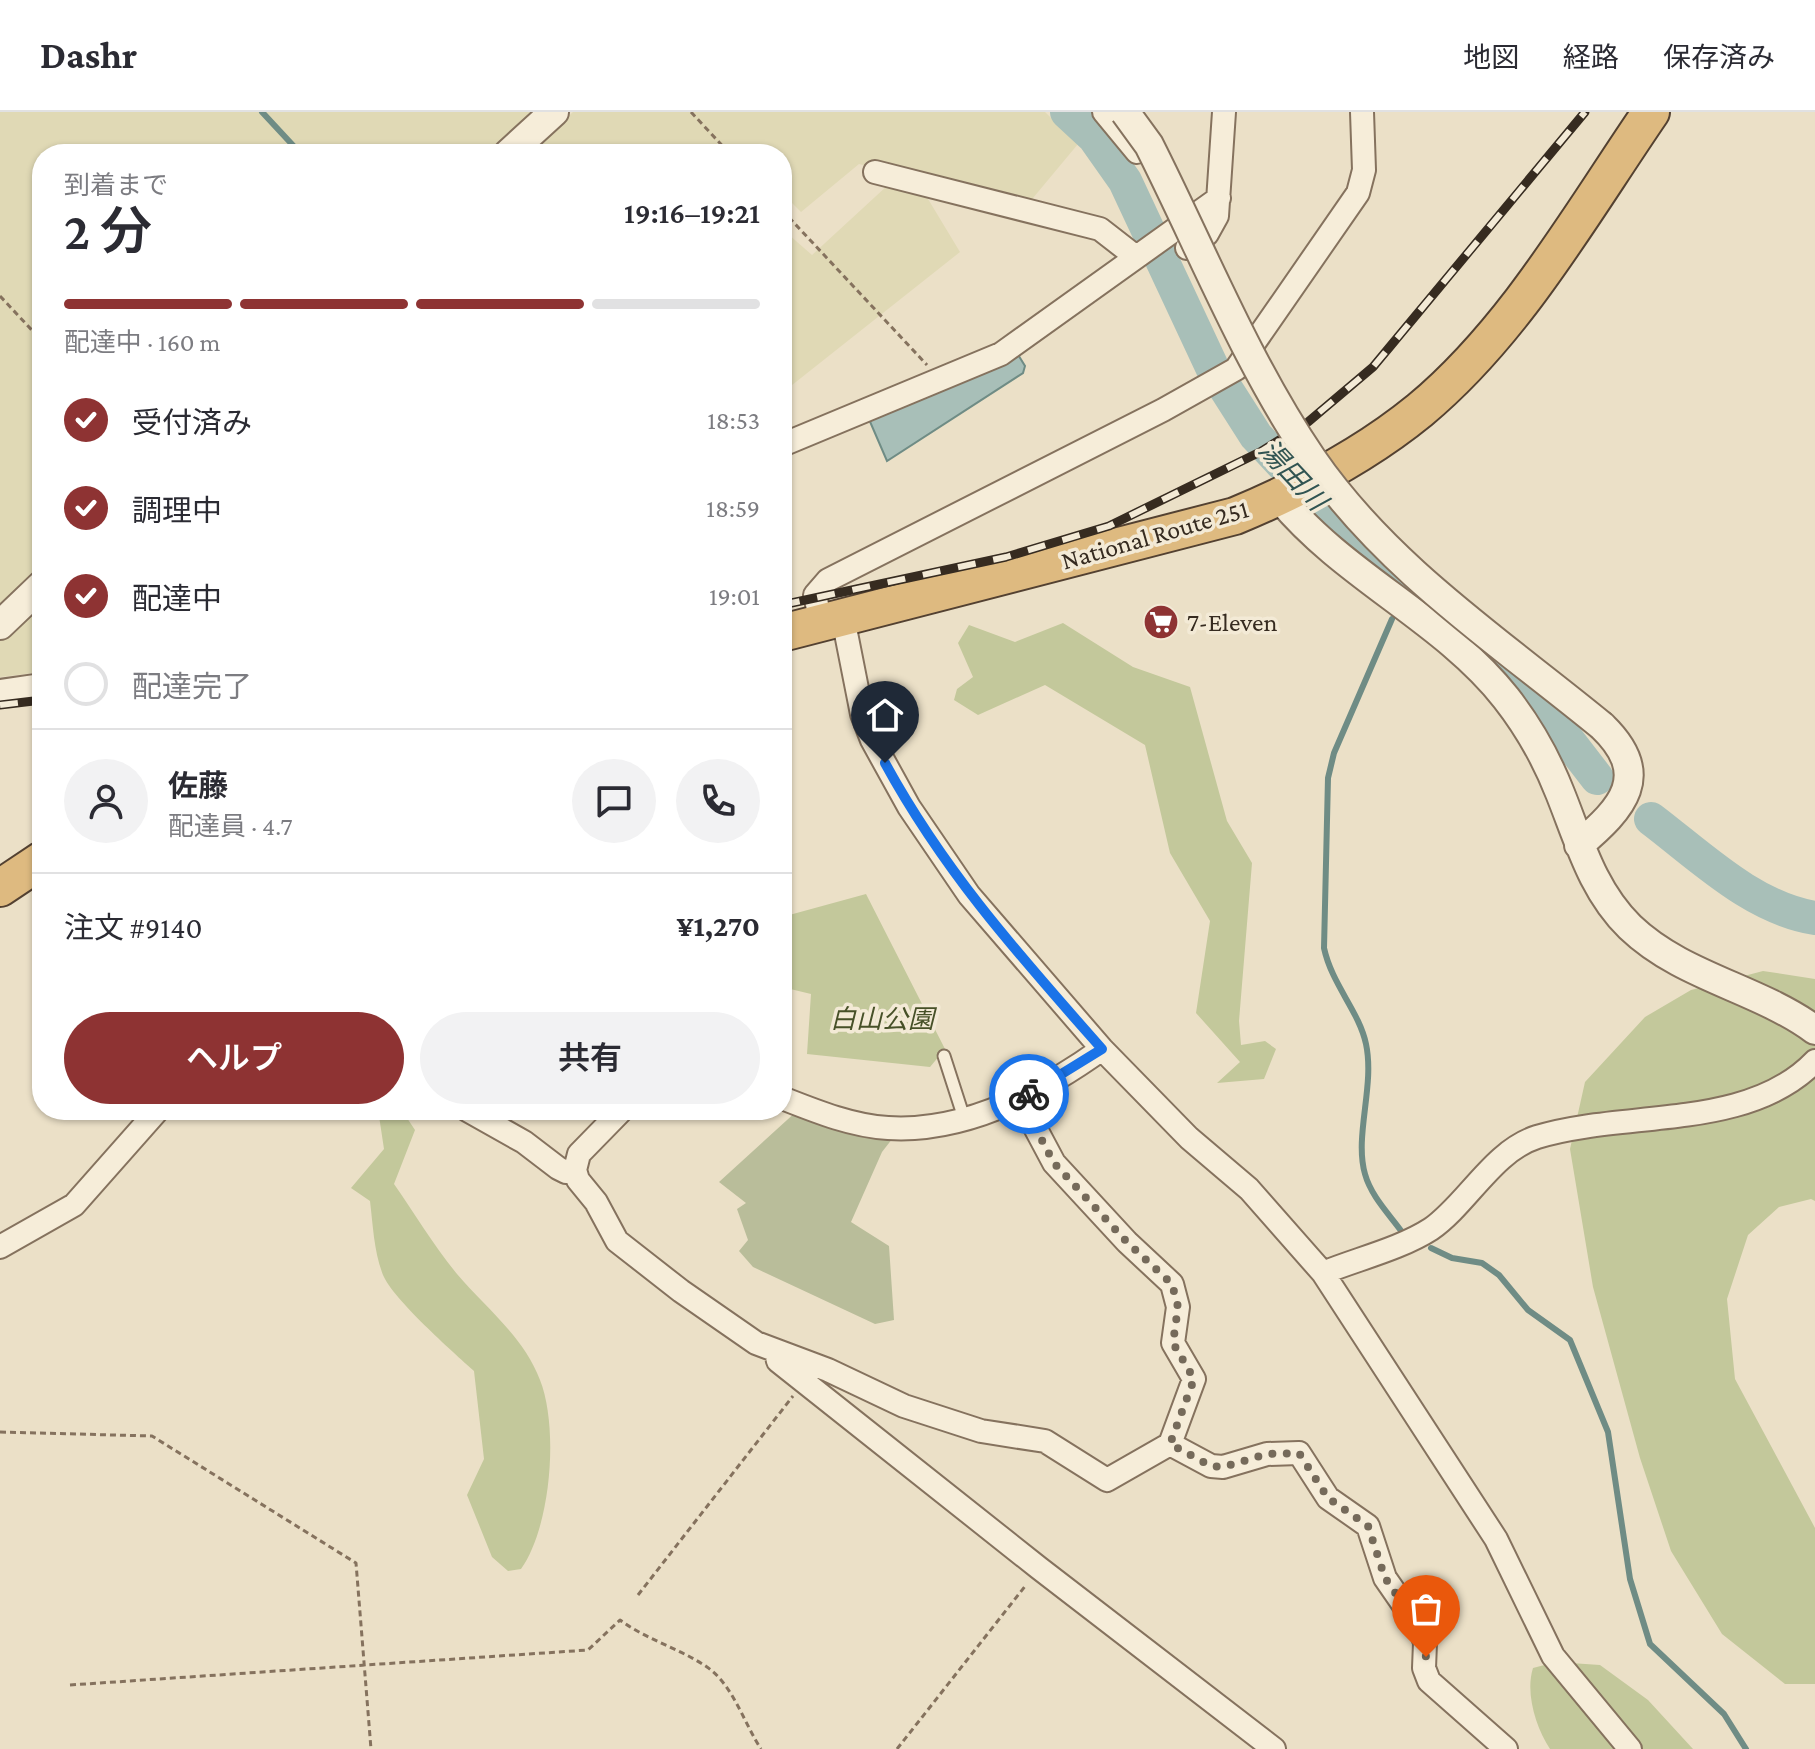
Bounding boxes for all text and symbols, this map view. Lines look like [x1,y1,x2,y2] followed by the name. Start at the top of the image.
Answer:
[40,34,137,76] text: Dashr
[1463,42,1519,73] text: 地図
[1563,42,1619,73] text: 経路
[1663,42,1775,73] text: 保存済み
[64,171,168,200] text: 到着まで
[624,196,760,229] text: 19:16–19:21
[64,202,152,260] text: 2 分
[64,328,220,357] text: 配達中 · 160 m
[64,398,108,442] icon: check
[132,406,252,439] text: 受付済み
[707,406,760,435] text: 18:53
[1253,434,1335,518] water label: 湯田川
[64,486,108,530] icon: check
[132,494,222,527] text: 調理中
[706,494,760,523] text: 18:59
[1058,494,1252,576] street label: National Route 251
[64,574,108,618] icon: check
[132,582,222,615] text: 配達中
[709,582,760,611] text: 19:01
[1142,603,1180,641] supermarket icon: 7-Eleven
[1187,608,1277,637] place label: 7-Eleven
[132,670,252,703] text: 配達完了
[851,681,919,763] pin
[863,693,907,737] icon: home
[64,759,148,843] button: person
[572,759,656,843] button: chat
[676,759,760,843] button: phone
[168,769,228,802] text: 佐藤
[168,812,292,841] text: 配達員 · 4.7
[676,909,760,942] text: ¥1,270
[64,911,203,944] text: 注文 #9140
[830,1005,938,1034] park label: 白山公園
[64,1012,404,1104] button: ヘルプ
[420,1012,760,1104] button: 共有
[989,1054,1069,1134] courier
[1007,1072,1051,1116] icon: bike
[1392,1575,1460,1657] pin
[1404,1587,1448,1631] icon: bag

